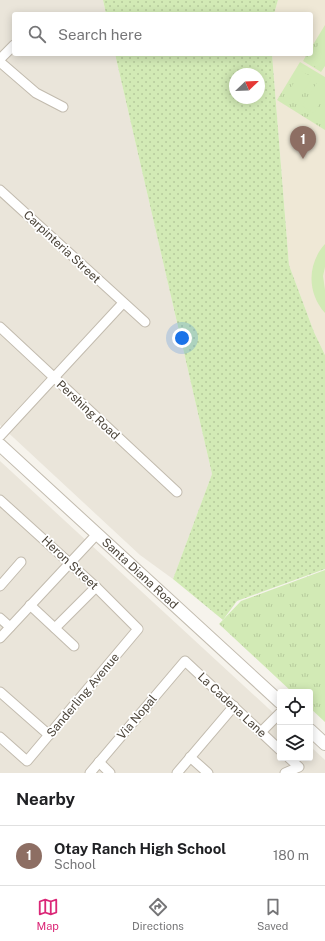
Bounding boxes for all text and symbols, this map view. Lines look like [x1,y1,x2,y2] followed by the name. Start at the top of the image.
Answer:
[12,12,313,56] search box
[26,23,48,45] icon: search
[58,26,142,43] text: Search here
[229,68,265,104] north arrow
[290,126,316,159] pin: 1
[21,208,104,286] street label: Carpinteria Street
[172,328,192,348] your location
[54,377,122,443] street label: Pershing Road
[39,533,101,593] street label: Heron Street
[99,535,181,612] street label: Santa Diana Road
[44,650,122,740] street label: Sanderling Avenue
[195,670,269,740] street label: La Cadena Lane
[277,689,313,761] map controls
[277,689,313,725] button: locate
[114,692,160,742] street label: Via Nopal
[277,725,313,761] button: layers
[16,789,75,809] text: Nearby
[54,840,226,857] text: Otay Ranch High School
[26,848,32,863] text: 1
[273,848,309,863] text: 180 m
[54,857,96,872] text: School
[37,896,59,932] tab: Map
[132,896,184,932] tab: Directions
[257,896,288,932] tab: Saved

